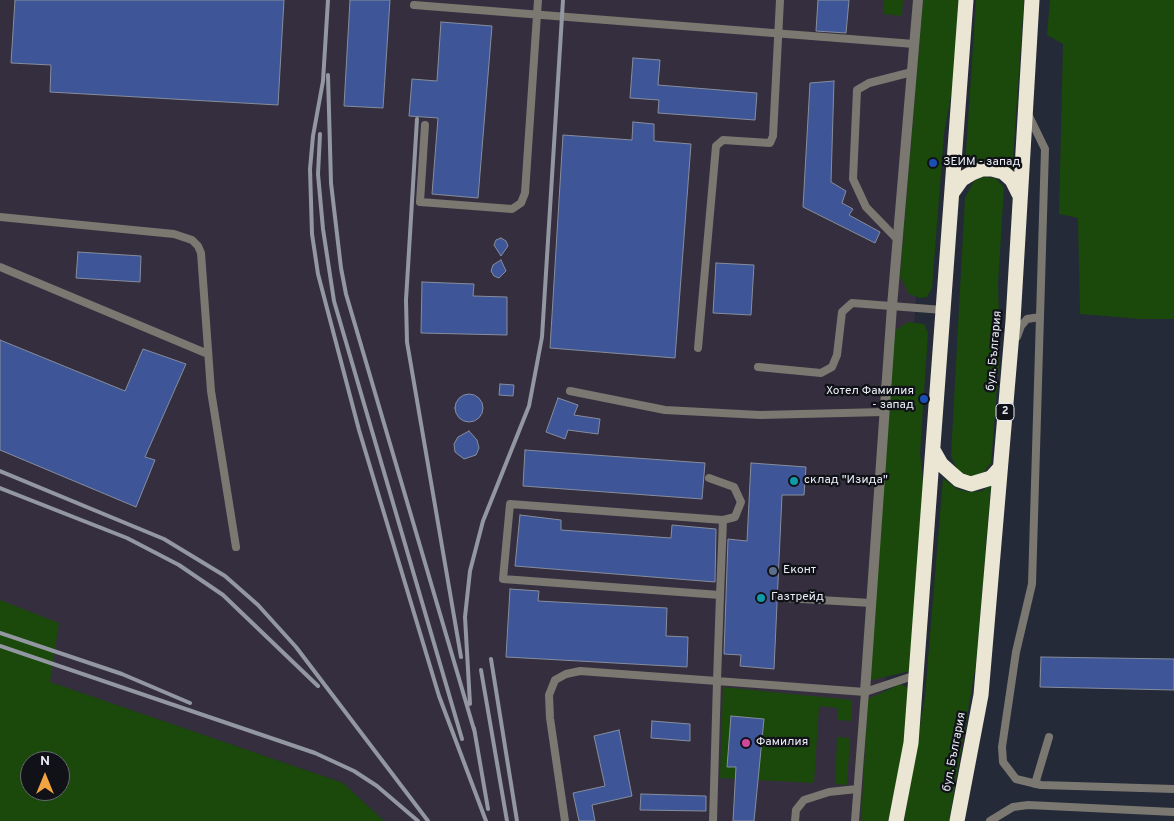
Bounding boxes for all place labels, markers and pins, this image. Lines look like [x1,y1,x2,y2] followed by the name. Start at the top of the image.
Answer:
[943,156,1020,170] place label: ЗЕИМ - запад
[927,157,939,169] marker: ЗЕИМ - запад
[826,385,914,413] place label: Хотел Фамилия - запад
[918,393,930,405] marker: Хотел Фамилия - запад
[804,474,888,488] place label: склад "Изида"
[788,475,800,487] marker: склад "Изида"
[783,564,816,578] place label: Еконт
[767,565,779,577] marker: Еконт
[771,591,824,605] place label: Газтрейд
[755,592,767,604] marker: Газтрейд
[756,736,808,750] place label: Фамилия
[740,737,752,749] marker: Фамилия

